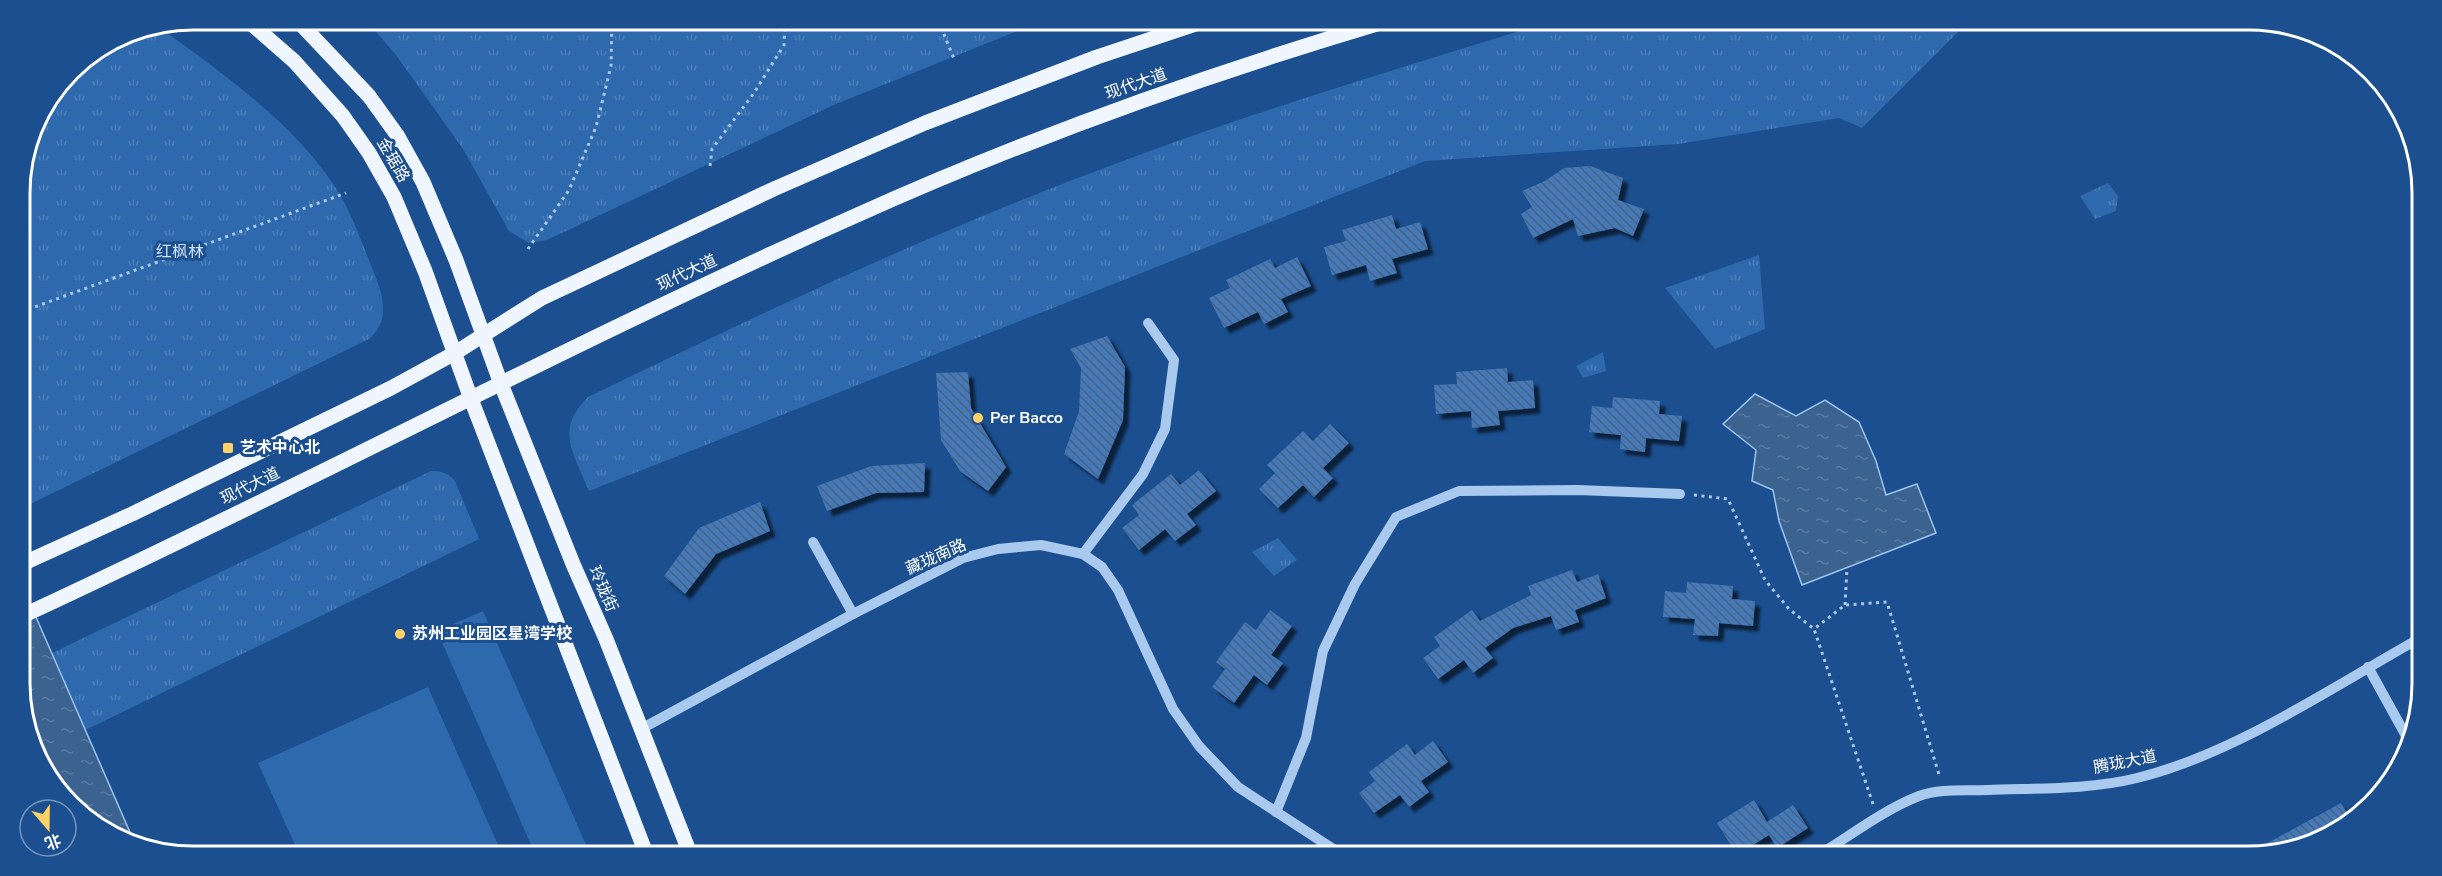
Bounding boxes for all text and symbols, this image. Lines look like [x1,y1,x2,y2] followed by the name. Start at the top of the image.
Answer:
[1102,63,1170,105] street label: 现代大道
[371,134,415,186] street label: 金琚路
[156,241,204,263] park label: 红枫林
[653,250,721,296] street label: 现代大道
[990,407,1063,429] place label: Per Bacco
[971,411,985,425] marker: Per Bacco
[240,437,320,459] place label: 艺术中心北
[221,441,235,455] marker: 艺术中心北
[216,462,284,510] street label: 现代大道
[902,534,970,580] street label: 藏珑南路
[583,563,623,615] street label: 玲珑街
[412,623,573,645] place label: 苏州工业园区星湾学校
[393,627,407,641] marker: 苏州工业园区星湾学校
[2091,745,2159,779] street label: 腾珑大道
[18,798,78,858] north arrow
[42,828,64,854] text: 北

